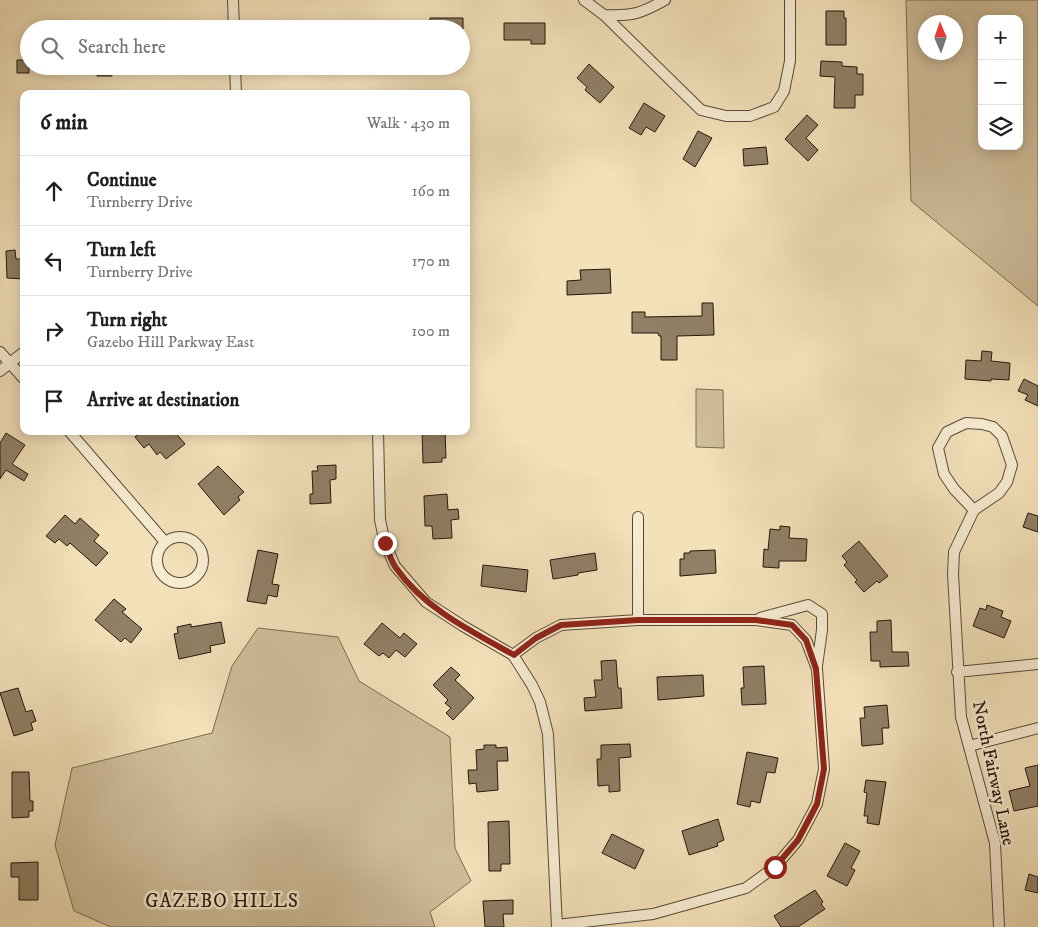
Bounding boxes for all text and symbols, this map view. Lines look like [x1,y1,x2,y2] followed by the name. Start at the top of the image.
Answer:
[918,15,963,60] north arrow
[978,15,1023,150] map controls
[978,15,1023,60] button: +
[20,20,470,75] search box
[38,34,66,62] icon: search
[78,36,166,59] text: Search here
[978,60,1023,105] button: −
[978,105,1023,150] button: layers
[40,110,88,136] text: 6 min
[367,113,450,133] text: Walk · 430 m
[87,169,157,192] text: Continue
[40,177,68,205] icon: ahead
[412,181,450,201] text: 160 m
[87,192,193,212] text: Turnberry Drive
[87,239,156,262] text: Turn left
[40,247,68,275] icon: left
[412,251,450,271] text: 170 m
[87,262,193,282] text: Turnberry Drive
[87,309,167,332] text: Turn right
[40,317,68,345] icon: right
[412,321,450,341] text: 100 m
[87,332,254,352] text: Gazebo Hill Parkway East
[40,387,68,415] icon: arrive
[87,389,239,412] text: Arrive at destination
[374,532,397,555] route end
[967,699,1019,848] street label: North Fairway Lane
[764,856,787,879] route start
[145,890,299,913] district label: GAZEBO HILLS

